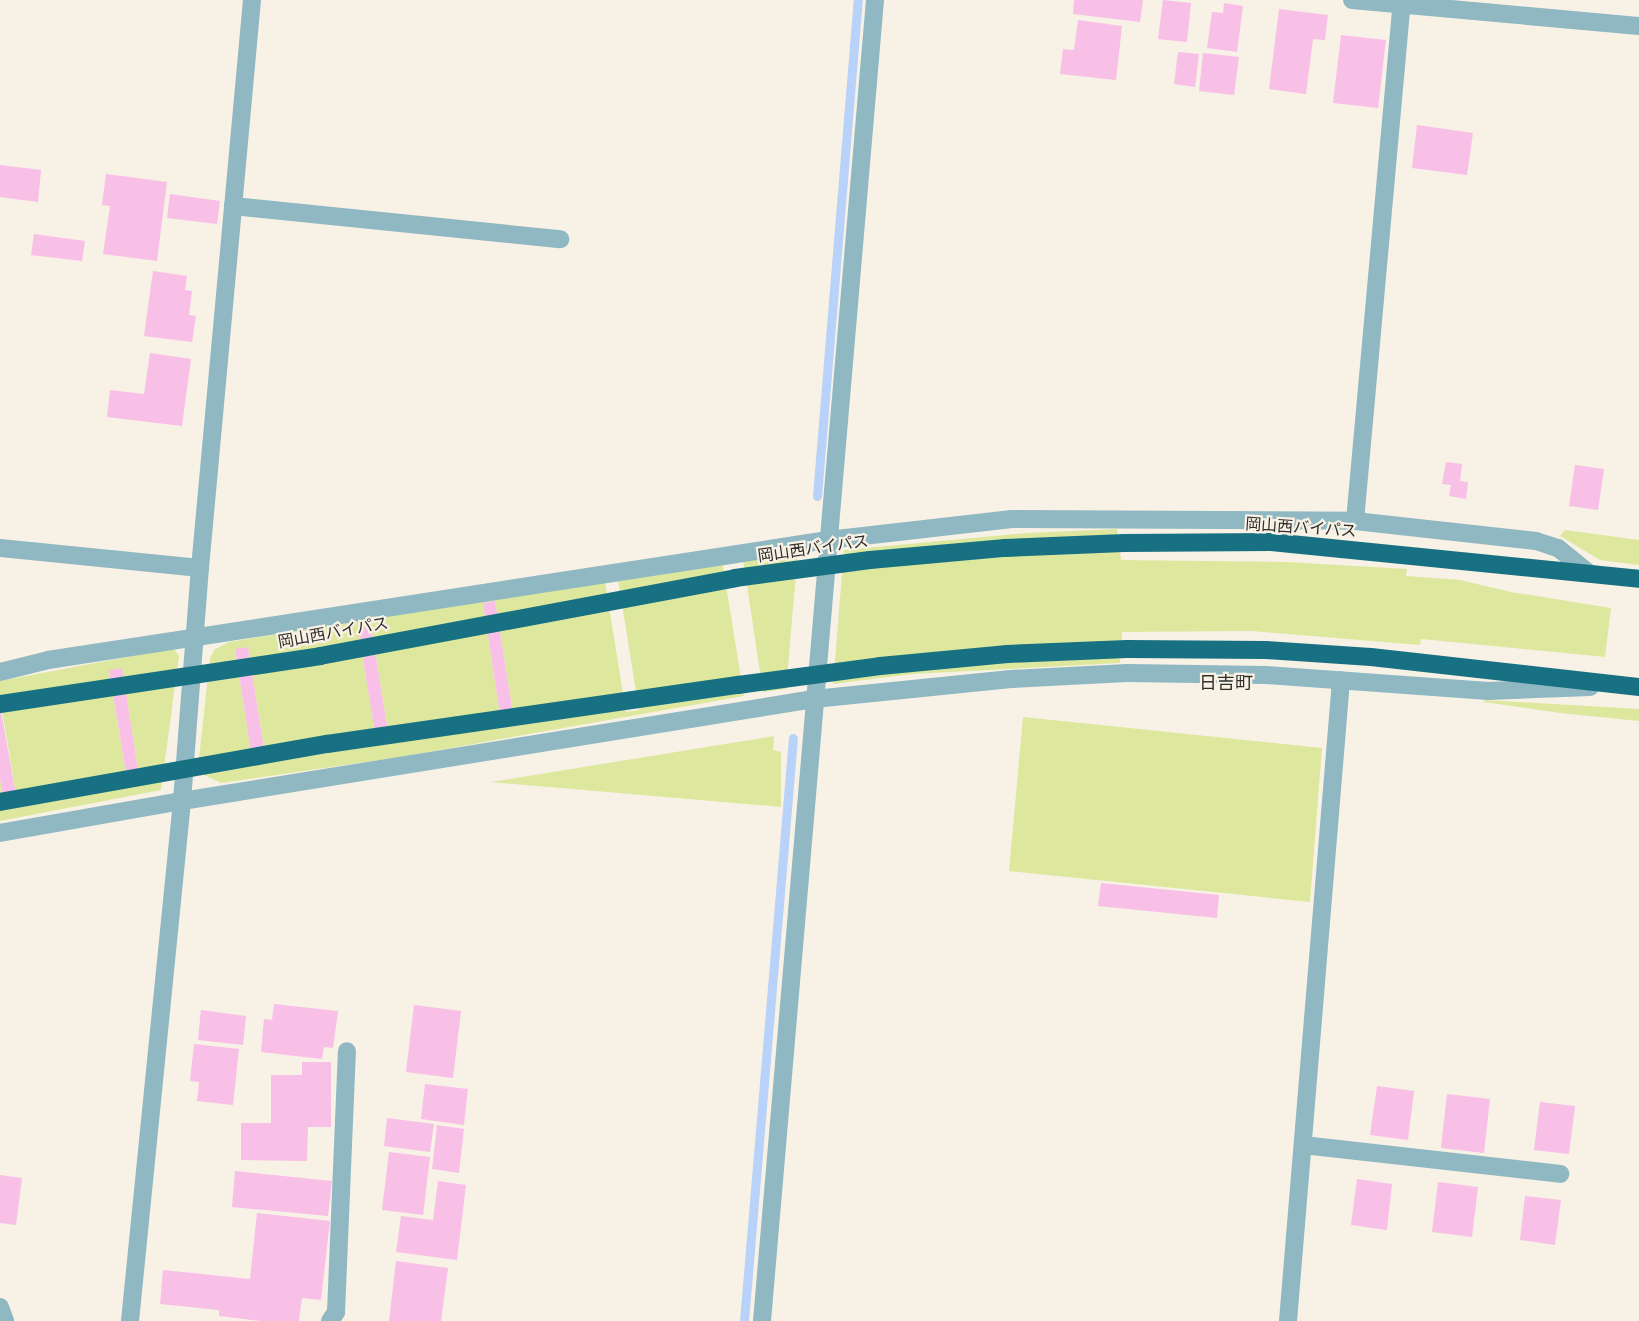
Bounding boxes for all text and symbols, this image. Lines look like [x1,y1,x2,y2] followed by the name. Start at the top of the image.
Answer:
[1244,514,1358,540] street label: 岡山西バイパス
[756,531,870,565] street label: 岡山西バイパス
[276,613,390,651] street label: 岡山西バイパス
[1199,671,1253,693] district label: 日吉町

